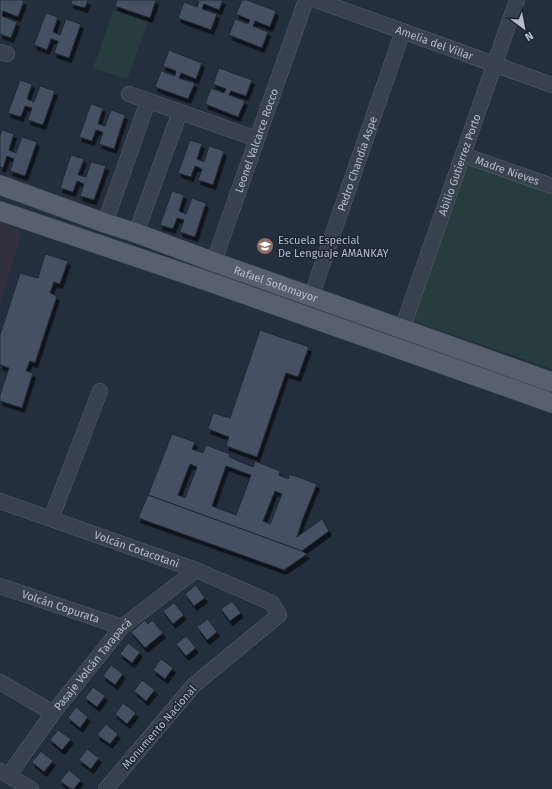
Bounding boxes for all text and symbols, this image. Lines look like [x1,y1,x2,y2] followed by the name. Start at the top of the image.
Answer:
[504,8,544,48] north arrow
[394,23,476,63] street label: Amelia del Villar
[522,29,536,44] text: N
[233,87,281,194] street label: Leonel Valcarce Rocco
[436,112,484,218] street label: Abilio Gutierrez Porto
[335,115,380,213] street label: Pedro Chandia Aspe
[473,154,541,188] street label: Madre Nieves
[278,234,388,260] place label: Escuela Especial De Lenguaje AMANKAY
[255,236,275,256] school or university icon: Escuela Especial De Lenguaje AMANKAY
[232,264,320,306] street label: Rafael Sotomayor
[92,529,181,571] street label: Volcán Cotacotani
[20,588,101,626] street label: Volcán Copurata
[52,616,134,713] street label: Pasaje Volcán Tarapacá
[119,683,199,772] street label: Monumento Nacional

